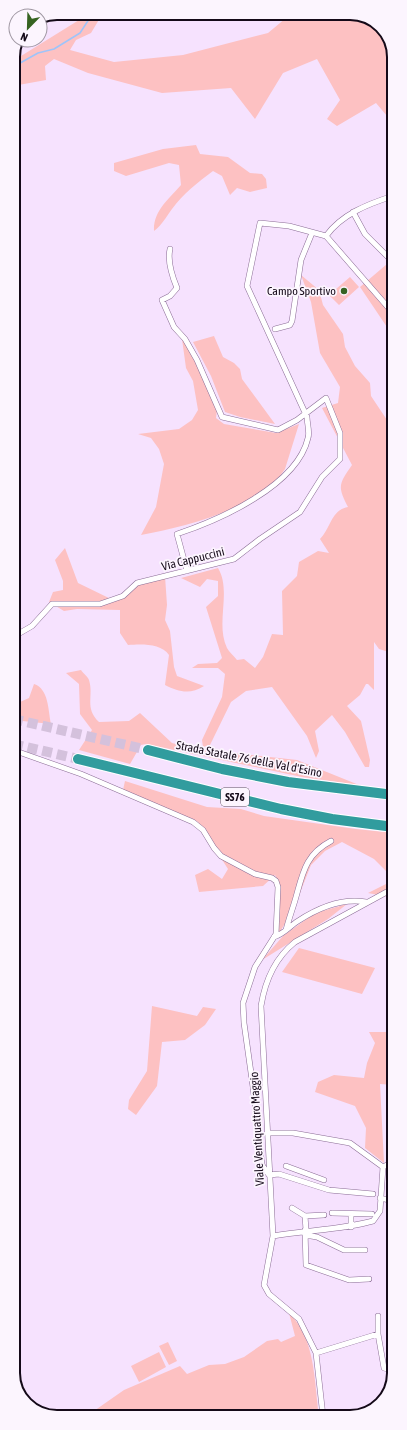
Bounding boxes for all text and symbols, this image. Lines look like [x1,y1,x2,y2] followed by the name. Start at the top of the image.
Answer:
[8,8,48,48] north arrow
[19,30,29,44] text: N
[267,284,336,298] place label: Campo Sportivo
[339,286,349,296] marker: Campo Sportivo
[160,544,226,574] street label: Via Cappuccini
[175,738,323,780] street label: Strada Statale 76 della Val d'Esino
[221,788,249,806] road number: SS76
[247,1071,267,1186] street label: Viale Ventiquattro Maggio

